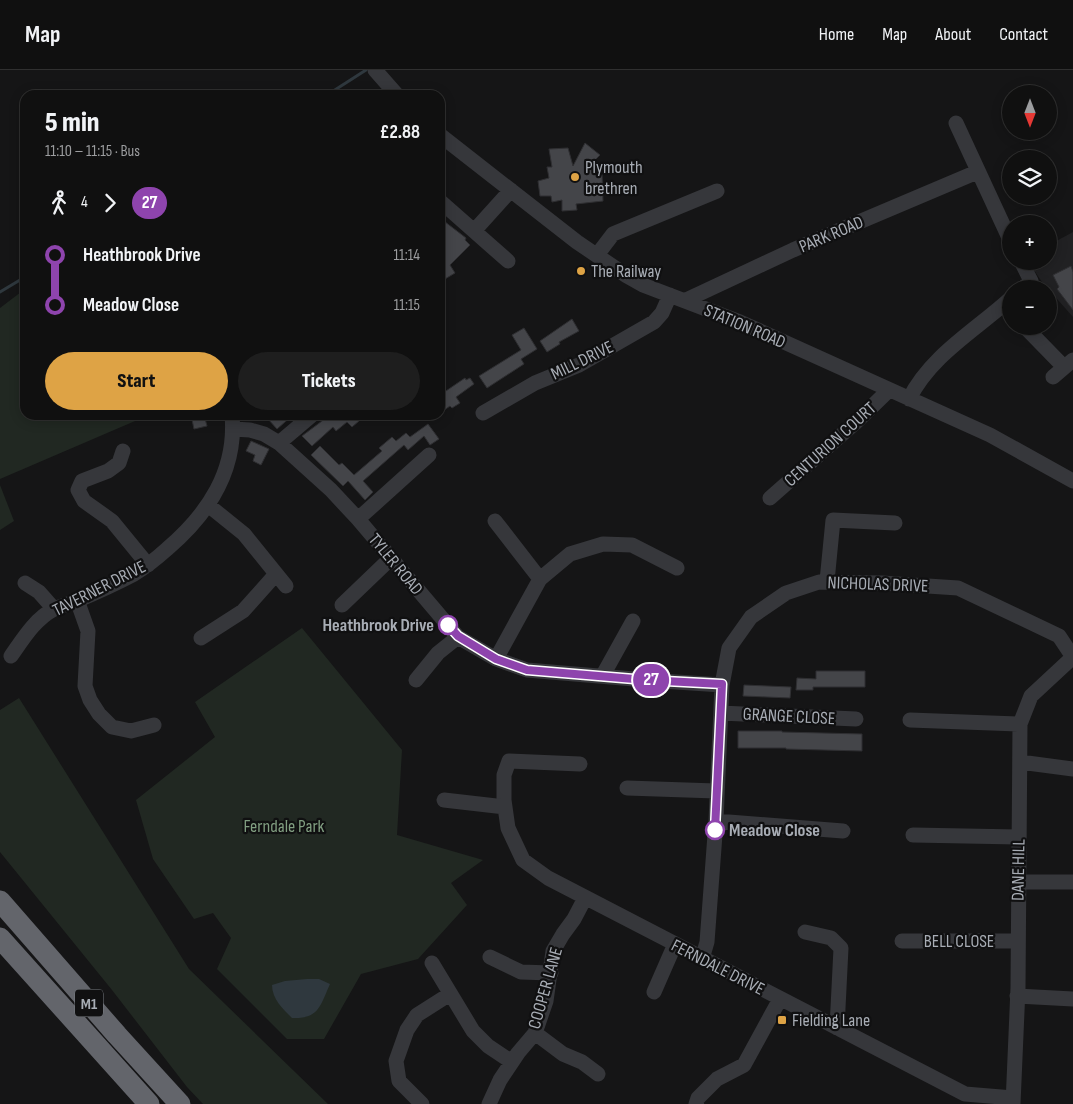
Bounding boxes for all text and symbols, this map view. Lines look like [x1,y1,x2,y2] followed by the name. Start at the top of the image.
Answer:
[25,20,60,49] text: Map
[819,24,854,45] text: Home
[882,24,907,45] text: Map
[935,24,971,45] text: About
[999,24,1048,45] text: Contact
[1002,85,1058,140] north arrow
[1002,85,1057,335] map controls
[45,106,100,139] text: 5 min
[380,121,420,144] text: £2.88
[45,142,140,161] text: 11:10 – 11:15 · Bus
[1002,150,1057,205] button: layers
[585,157,643,199] place label: Plymouth brethren
[569,171,581,183] marker: Plymouth brethren
[45,189,73,217] icon: walk
[96,189,124,217] icon: forward
[142,192,157,213] text: 27
[81,193,88,212] text: 4
[796,212,867,257] street label: PARK ROAD
[1002,215,1057,270] button: +
[83,244,201,267] text: Heathbrook Drive
[393,246,420,265] text: 11:14
[591,261,661,282] place label: The Railway
[575,265,587,277] marker: The Railway
[1002,280,1057,335] button: −
[83,294,179,317] text: Meadow Close
[394,296,420,315] text: 11:15
[701,300,789,353] street label: STATION ROAD
[548,336,617,385] street label: MILL DRIVE
[45,352,228,410] button: Start
[238,352,420,410] button: Tickets
[780,398,881,491] street label: CENTURION COURT
[364,529,427,599] street label: TYLER ROAD
[49,556,149,621] street label: TAVERNER DRIVE
[827,572,929,597] street label: NICHOLAS DRIVE
[323,615,434,636] place label: Heathbrook Drive
[438,615,458,635] marker: Heathbrook Drive
[628,664,674,696] line badge: 27
[643,669,659,690] text: 27
[742,704,836,729] street label: GRANGE CLOSE
[244,816,325,837] park label: Ferndale Park
[705,820,725,840] marker: Meadow Close
[729,820,820,841] place label: Meadow Close
[1007,839,1030,901] street label: DANE HILL
[924,931,994,952] street label: BELL CLOSE
[668,935,768,1000] street label: FERNDALE DRIVE
[524,945,567,1031] street label: COOPER LANE
[75,990,103,1016] road number: M1
[792,1010,870,1031] place label: Fielding Lane
[776,1014,788,1026] marker: Fielding Lane

